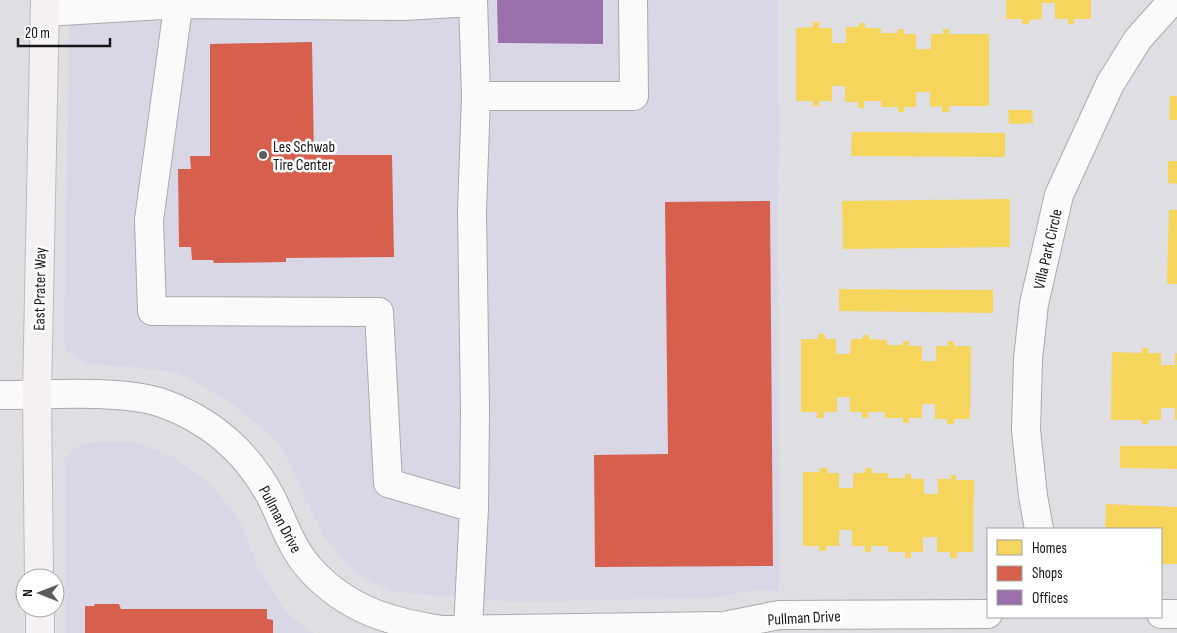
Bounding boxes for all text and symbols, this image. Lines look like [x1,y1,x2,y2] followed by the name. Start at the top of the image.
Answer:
[18,15,110,47] scale bar
[25,24,50,43] text: 20 m
[273,138,335,175] place label: Les Schwab Tire Center
[257,149,269,161] marker: Les Schwab Tire Center
[1030,207,1067,291] street label: Villa Park Circle
[30,247,51,331] street label: East Prater Way
[254,483,305,556] street label: Pullman Drive
[987,528,1162,618] legend
[1032,539,1067,558] text: Homes
[1032,564,1063,583] text: Shops
[15,568,65,618] north arrow
[19,589,36,597] text: N
[1032,589,1068,608] text: Offices
[767,607,841,630] street label: Pullman Drive

